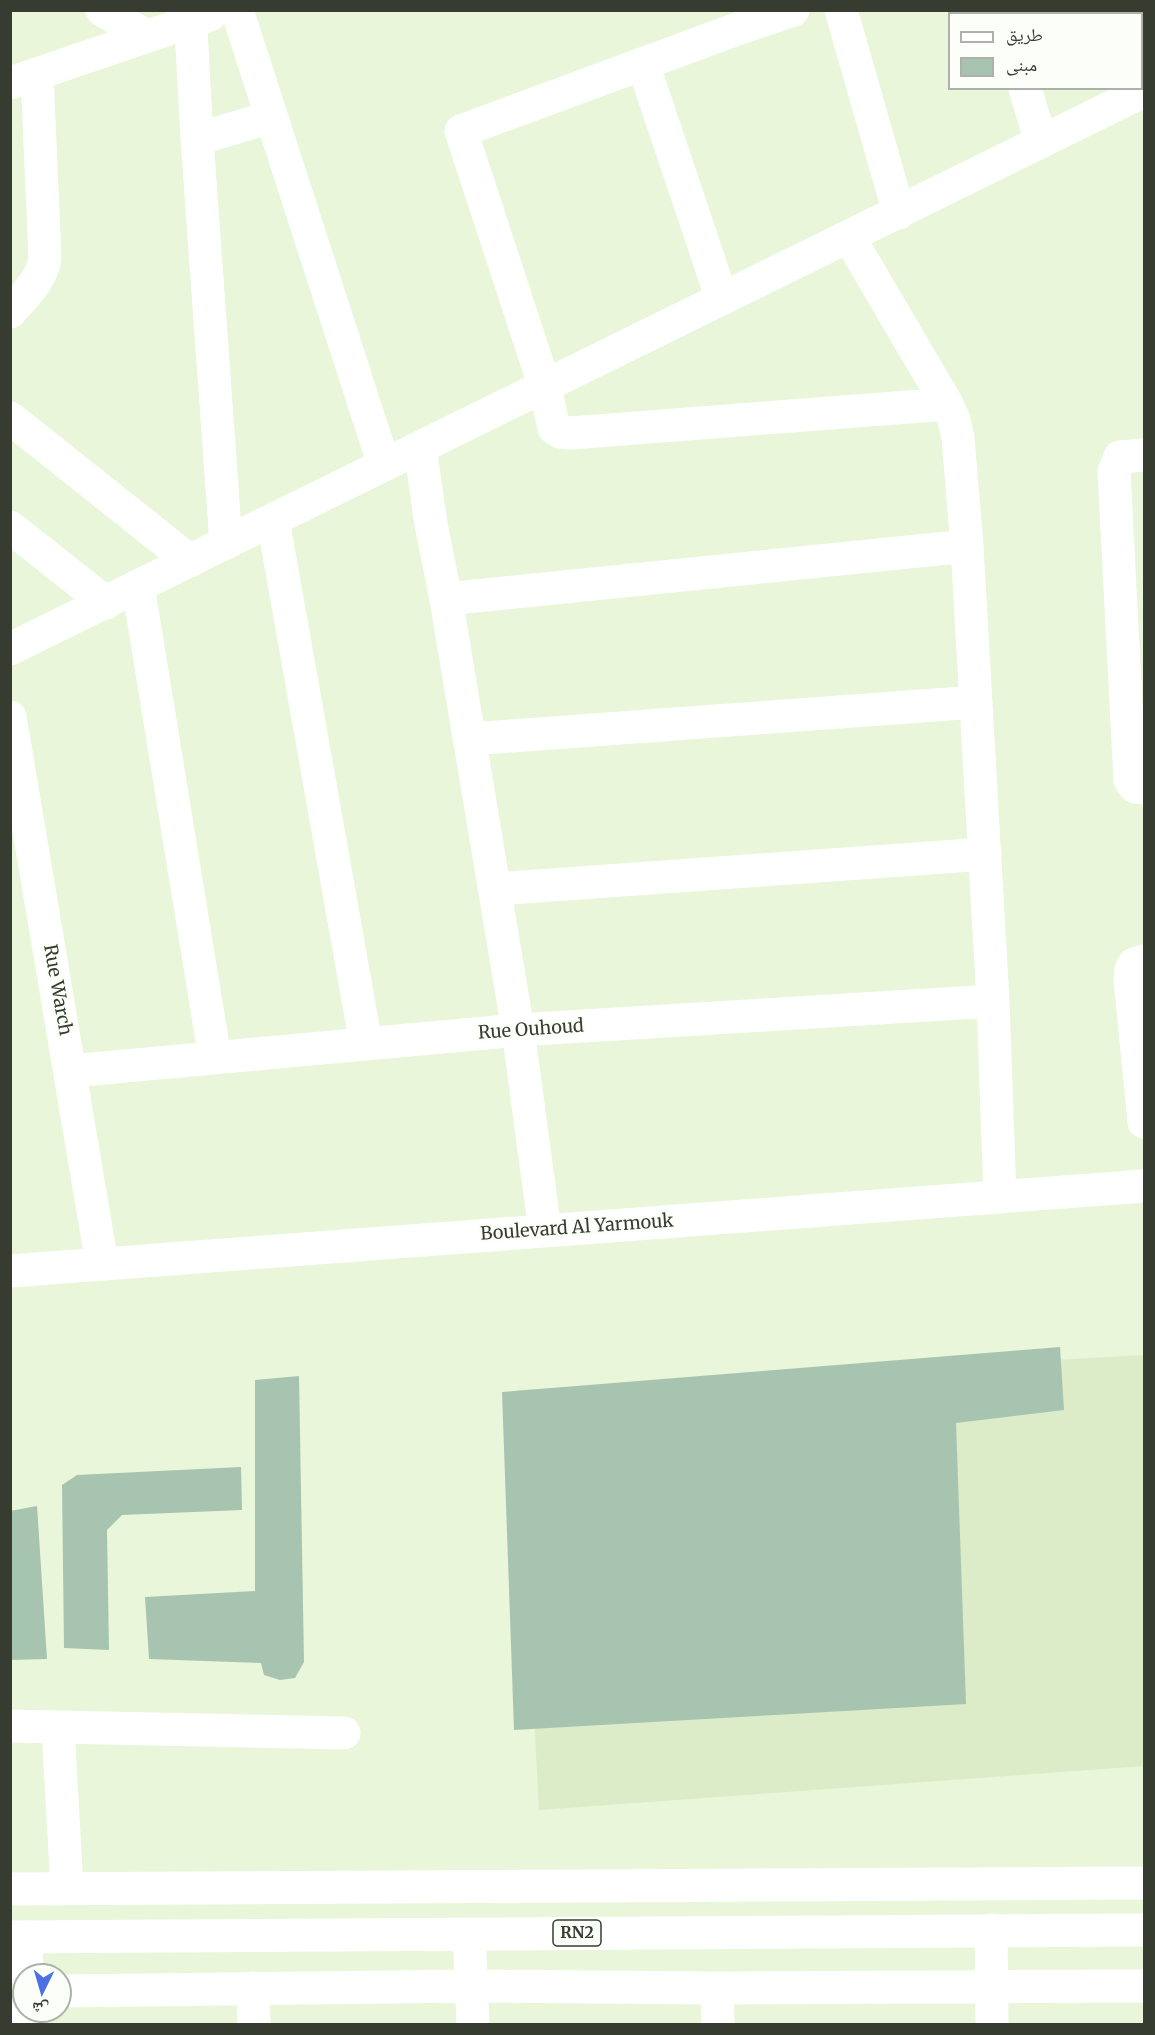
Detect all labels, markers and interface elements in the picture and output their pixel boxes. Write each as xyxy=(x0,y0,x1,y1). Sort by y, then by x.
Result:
legend xyxy=(948,12,1143,90)
text: طريق xyxy=(1006,23,1043,46)
text: مبنى xyxy=(1006,53,1037,76)
street label: Rue Warch xyxy=(38,943,76,1037)
street label: Rue Ouhoud xyxy=(477,1016,585,1044)
street label: Boulevard Al Yarmouk xyxy=(480,1210,674,1246)
road number: RN2 xyxy=(553,1920,601,1946)
north arrow xyxy=(12,1963,72,2023)
text: ش xyxy=(31,1998,50,2020)

